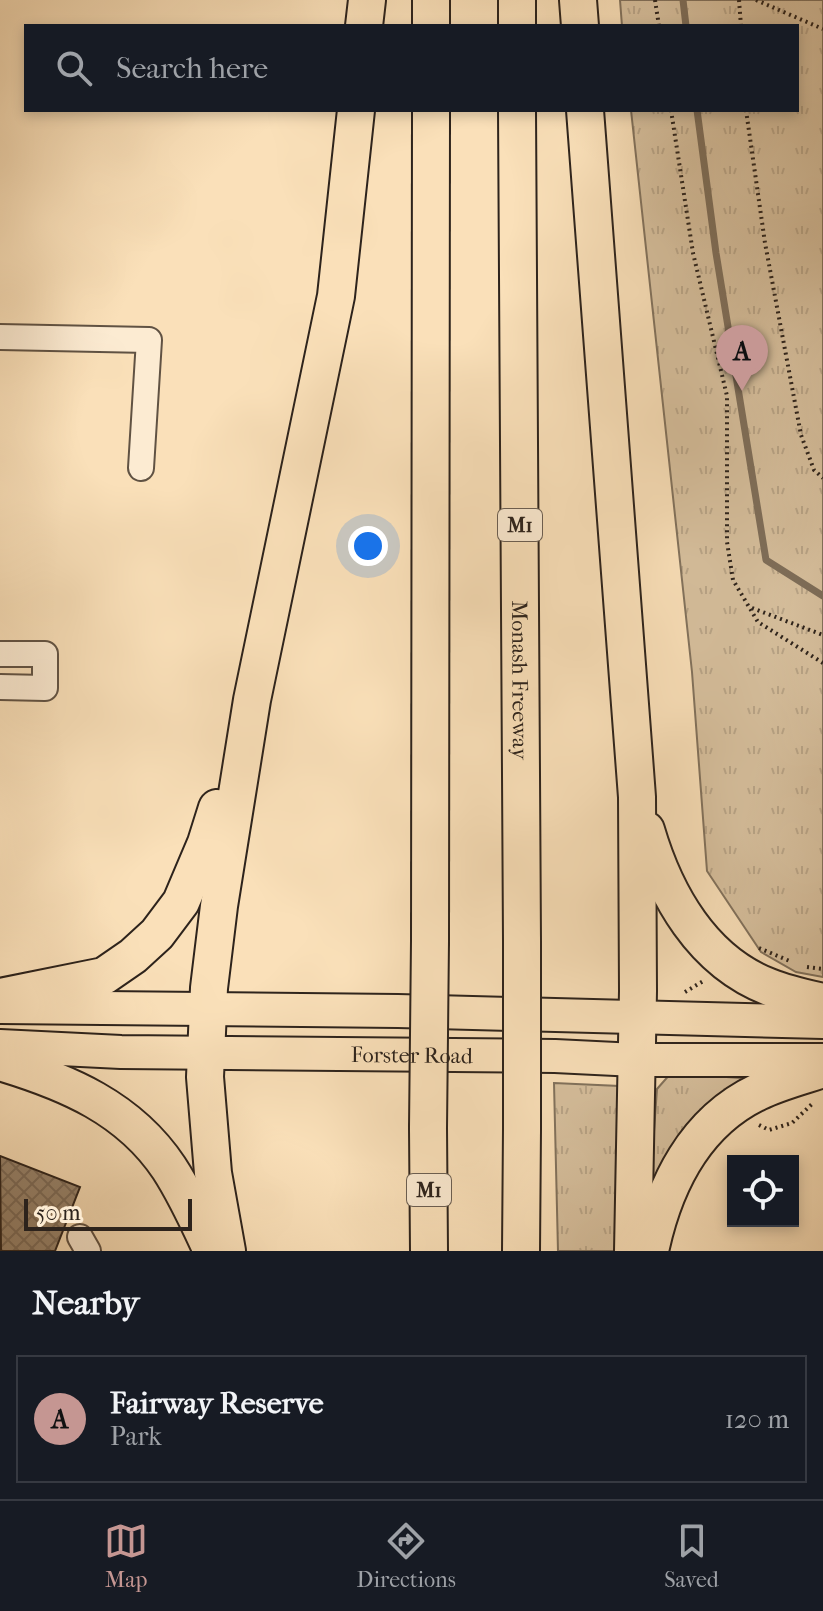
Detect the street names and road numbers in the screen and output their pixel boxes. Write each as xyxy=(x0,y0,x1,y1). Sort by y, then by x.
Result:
road number: M1 xyxy=(498,509,542,541)
street label: Monash Freeway xyxy=(506,600,533,761)
street label: Forster Road xyxy=(351,1042,474,1069)
road number: M1 xyxy=(407,1174,451,1206)

